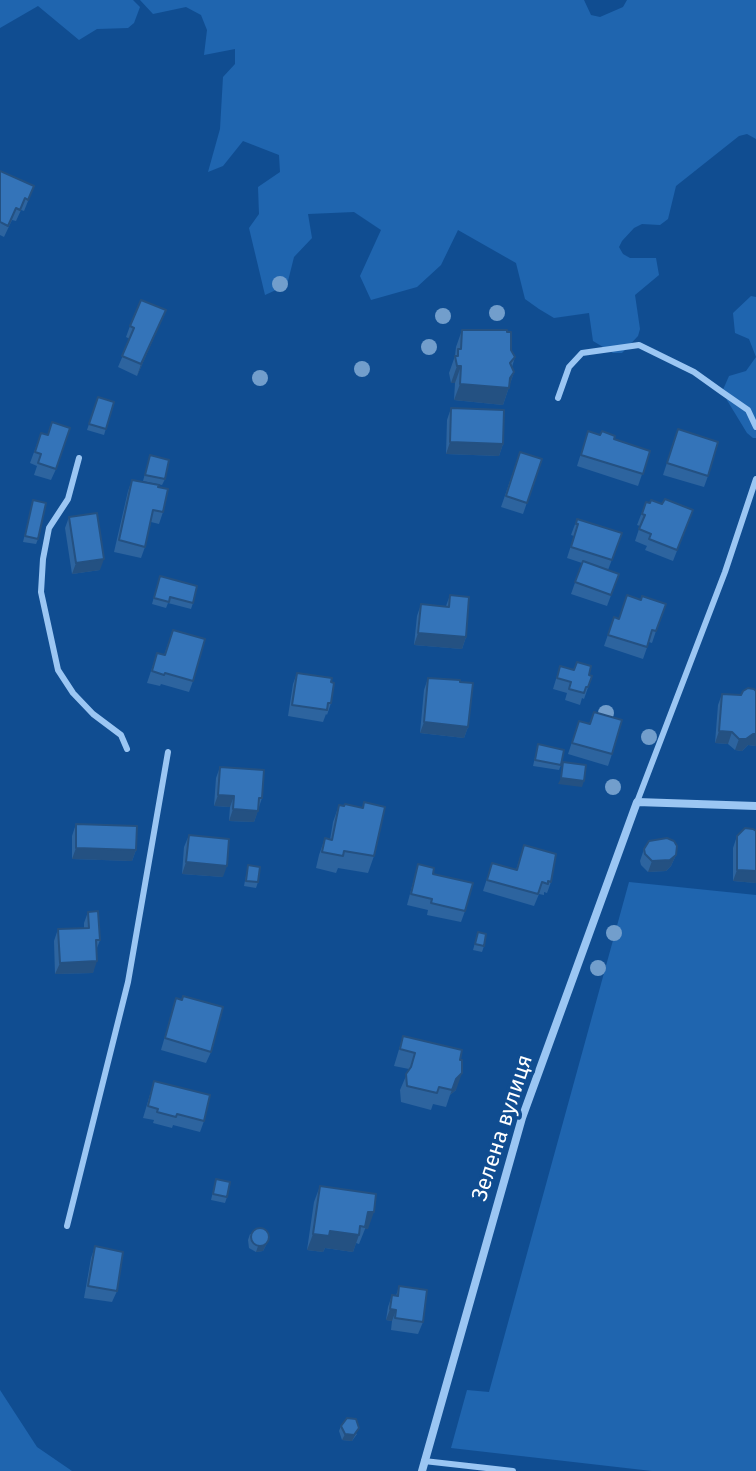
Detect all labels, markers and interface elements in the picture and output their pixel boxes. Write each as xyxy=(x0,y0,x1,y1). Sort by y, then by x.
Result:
street label: Зелена вулиця xyxy=(467,1052,539,1204)

